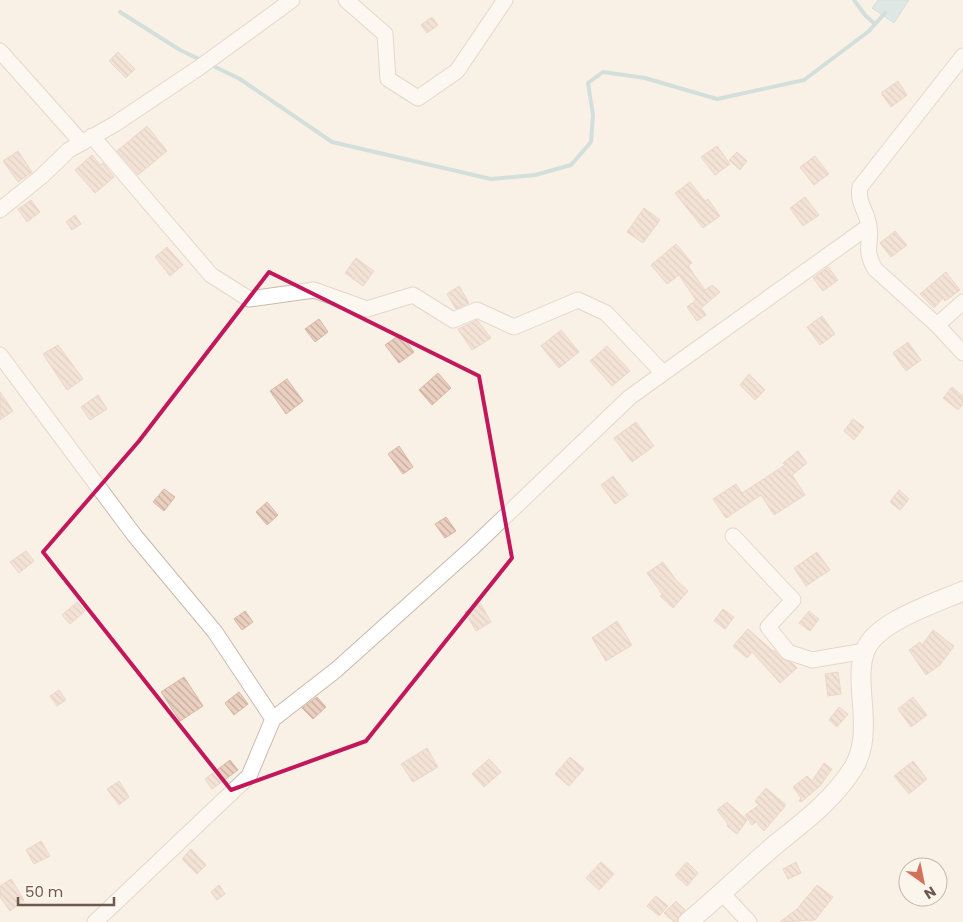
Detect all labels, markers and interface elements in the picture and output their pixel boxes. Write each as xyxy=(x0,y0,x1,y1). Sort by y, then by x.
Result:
north arrow xyxy=(898,857,948,907)
scale bar xyxy=(18,874,114,906)
text: 50 m xyxy=(25,881,63,902)
text: N xyxy=(920,882,940,904)

